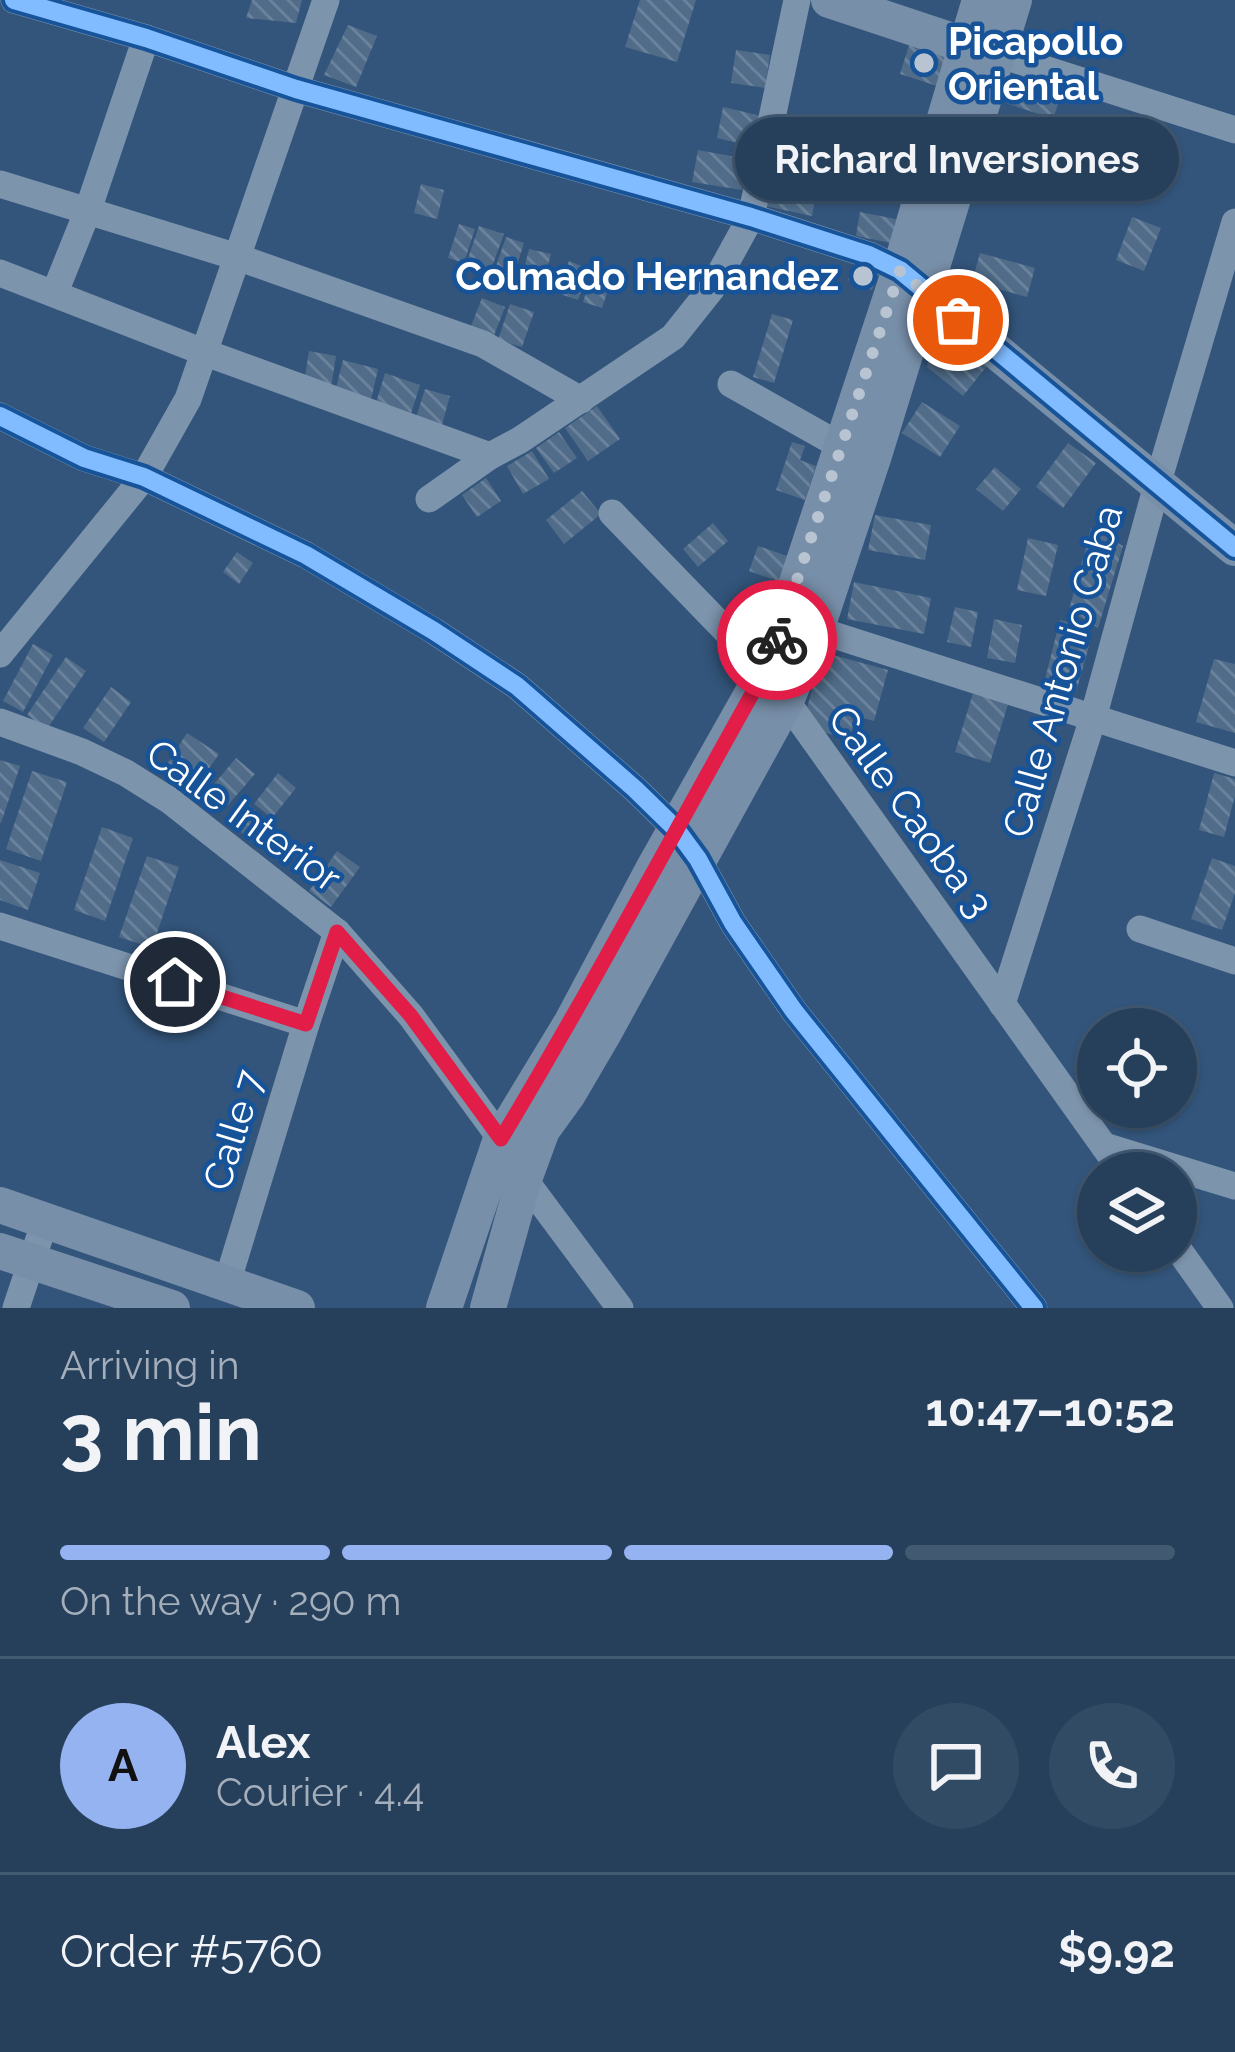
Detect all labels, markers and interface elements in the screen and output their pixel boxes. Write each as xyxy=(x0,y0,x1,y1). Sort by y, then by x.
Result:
place label: Picapollo Oriental xyxy=(948,18,1123,109)
marker: Picapollo Oriental xyxy=(911,50,937,76)
callout: Richard Inversiones xyxy=(736,116,1180,200)
text: Richard Inversiones xyxy=(774,136,1140,182)
place label: Colmado Hernandez xyxy=(455,253,839,299)
marker: Colmado Hernandez xyxy=(850,263,876,289)
pin xyxy=(907,269,1009,371)
icon: bag xyxy=(925,287,991,353)
street label: Calle Antonio Caba xyxy=(993,500,1131,842)
courier xyxy=(717,580,837,700)
icon: bike xyxy=(744,607,810,673)
street label: Calle Caoba 3 xyxy=(819,697,1003,925)
street label: Calle Interior xyxy=(138,729,350,901)
pin xyxy=(124,931,226,1033)
icon: home xyxy=(142,949,208,1015)
map controls xyxy=(1077,1008,1197,1272)
button: locate xyxy=(1077,1008,1197,1128)
street label: Calle 7 xyxy=(193,1064,273,1196)
button: layers xyxy=(1077,1152,1197,1272)
text: Arriving in xyxy=(60,1342,240,1388)
text: 10:47–10:52 xyxy=(926,1384,1175,1437)
text: 3 min xyxy=(60,1387,262,1478)
text: On the way · 290 m xyxy=(60,1578,401,1624)
button: chat xyxy=(893,1703,1019,1829)
button: phone xyxy=(1049,1703,1175,1829)
text: Alex xyxy=(216,1716,310,1769)
text: A xyxy=(108,1739,138,1792)
text: Courier · 4.4 xyxy=(216,1769,424,1815)
text: Order #5760 xyxy=(60,1925,323,1978)
text: $9.92 xyxy=(1058,1925,1175,1978)

